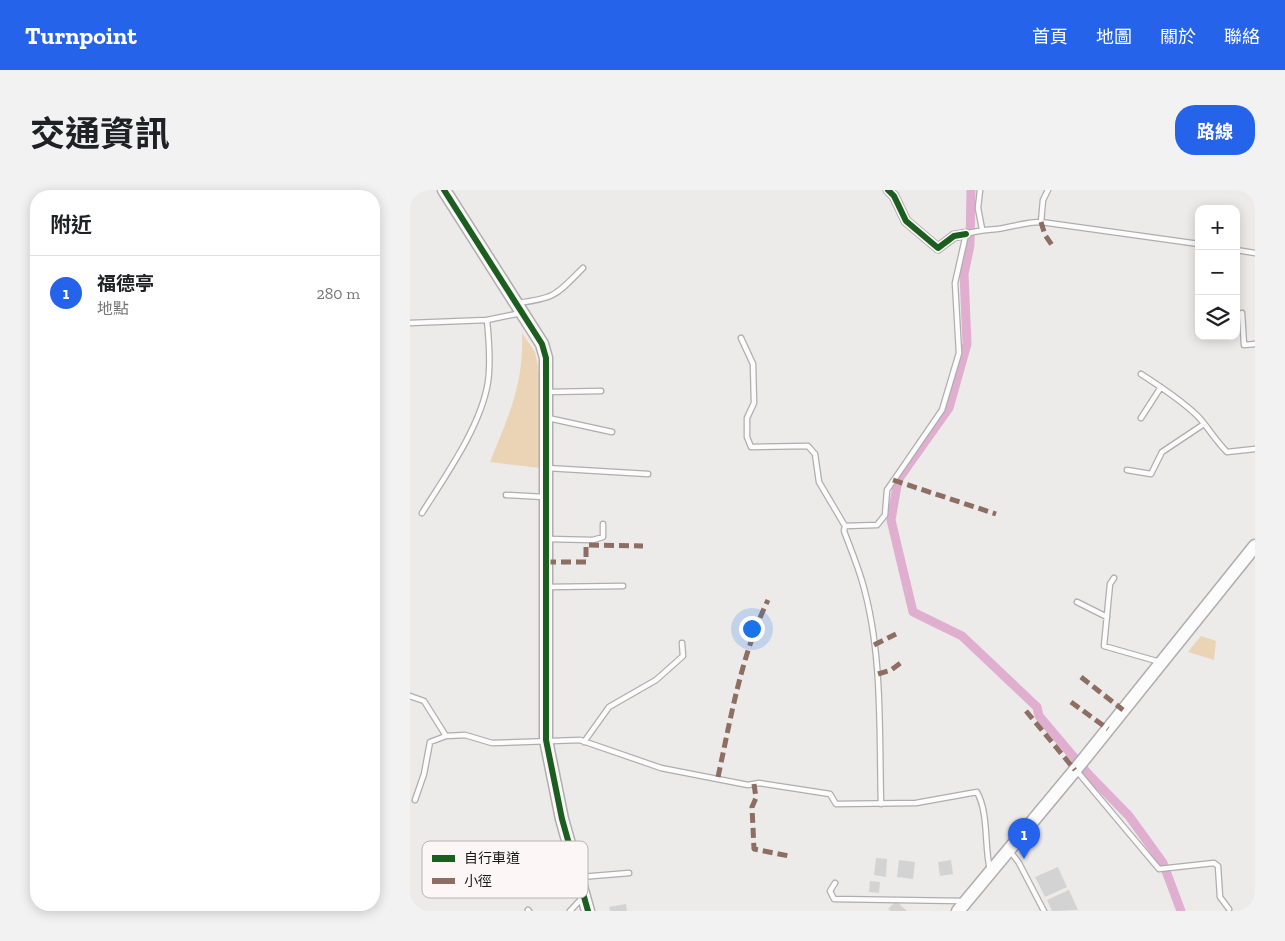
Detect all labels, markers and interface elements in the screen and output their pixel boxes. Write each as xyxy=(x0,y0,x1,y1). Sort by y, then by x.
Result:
text: Turnpoint xyxy=(25,21,137,50)
text: 首頁 xyxy=(1032,26,1068,48)
text: 地圖 xyxy=(1096,26,1132,48)
text: 關於 xyxy=(1160,26,1196,48)
text: 聯絡 xyxy=(1224,26,1260,48)
button: 路線 xyxy=(1175,105,1255,155)
text: 交通資訊 xyxy=(30,113,170,155)
map controls xyxy=(1195,205,1240,340)
button: + xyxy=(1195,205,1240,250)
text: 附近 xyxy=(50,212,92,237)
button: − xyxy=(1195,250,1240,295)
text: 福德亭 xyxy=(97,272,154,295)
text: 1 xyxy=(63,284,69,303)
text: 280 m xyxy=(316,284,360,303)
button: layers xyxy=(1195,295,1240,340)
text: 地點 xyxy=(97,299,129,318)
your location xyxy=(739,616,765,642)
pin: 1 xyxy=(1008,818,1040,859)
legend xyxy=(422,841,588,898)
text: 自行車道 xyxy=(464,850,520,867)
text: 小徑 xyxy=(464,873,492,890)

